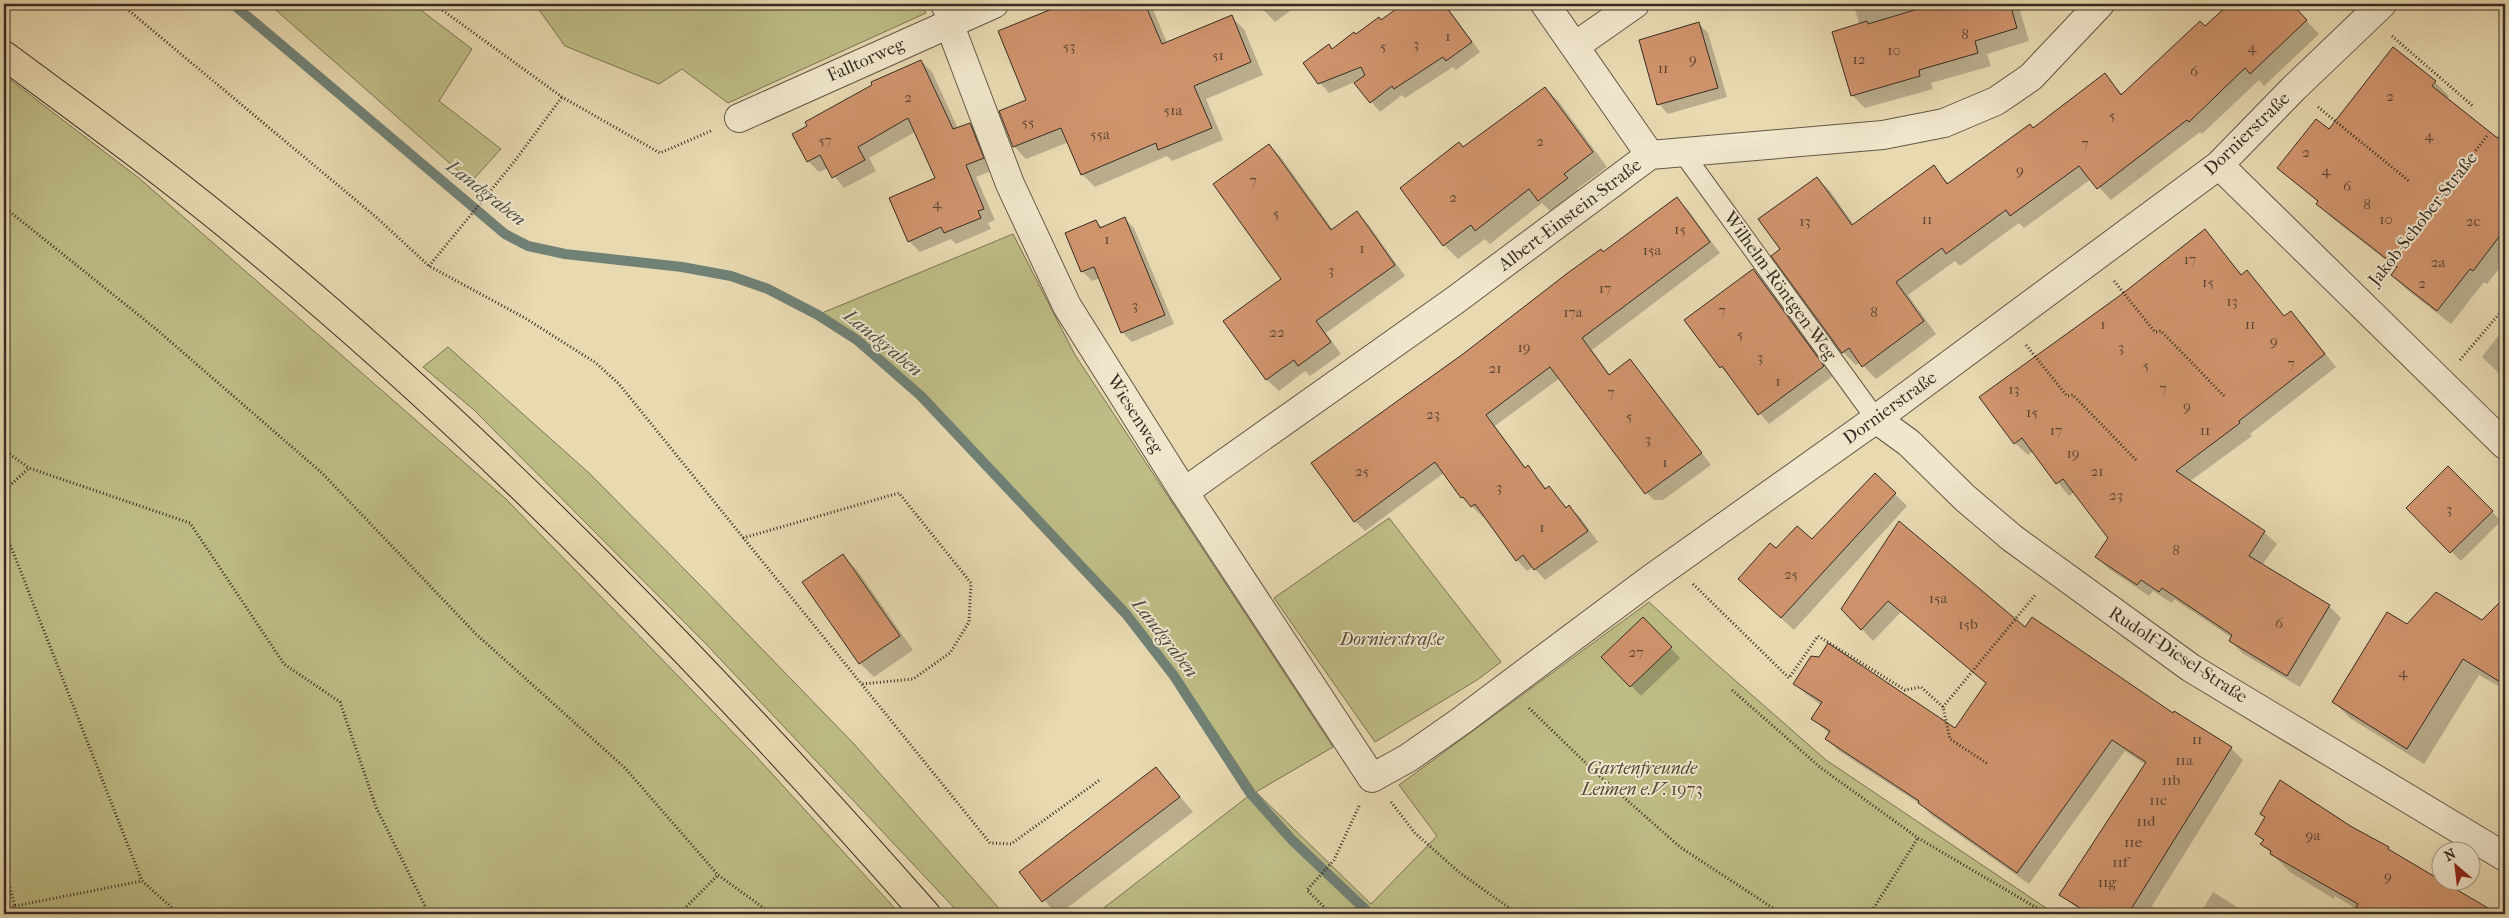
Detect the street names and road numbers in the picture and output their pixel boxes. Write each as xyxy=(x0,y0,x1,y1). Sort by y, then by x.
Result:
street label: Falltorweg xyxy=(824,33,908,86)
street label: Dornierstraße xyxy=(2200,88,2294,180)
street label: Jakob-Schober-Straße xyxy=(2363,148,2482,292)
street label: Albert-Einstein-Straße xyxy=(1494,154,1646,276)
street label: Wilhelm-Röntgen-Weg xyxy=(1718,207,1841,365)
street label: Dornierstraße xyxy=(1839,367,1941,449)
street label: Wiesenweg xyxy=(1102,370,1168,458)
street label: Rudolf-Diesel-Straße xyxy=(2105,602,2251,708)

